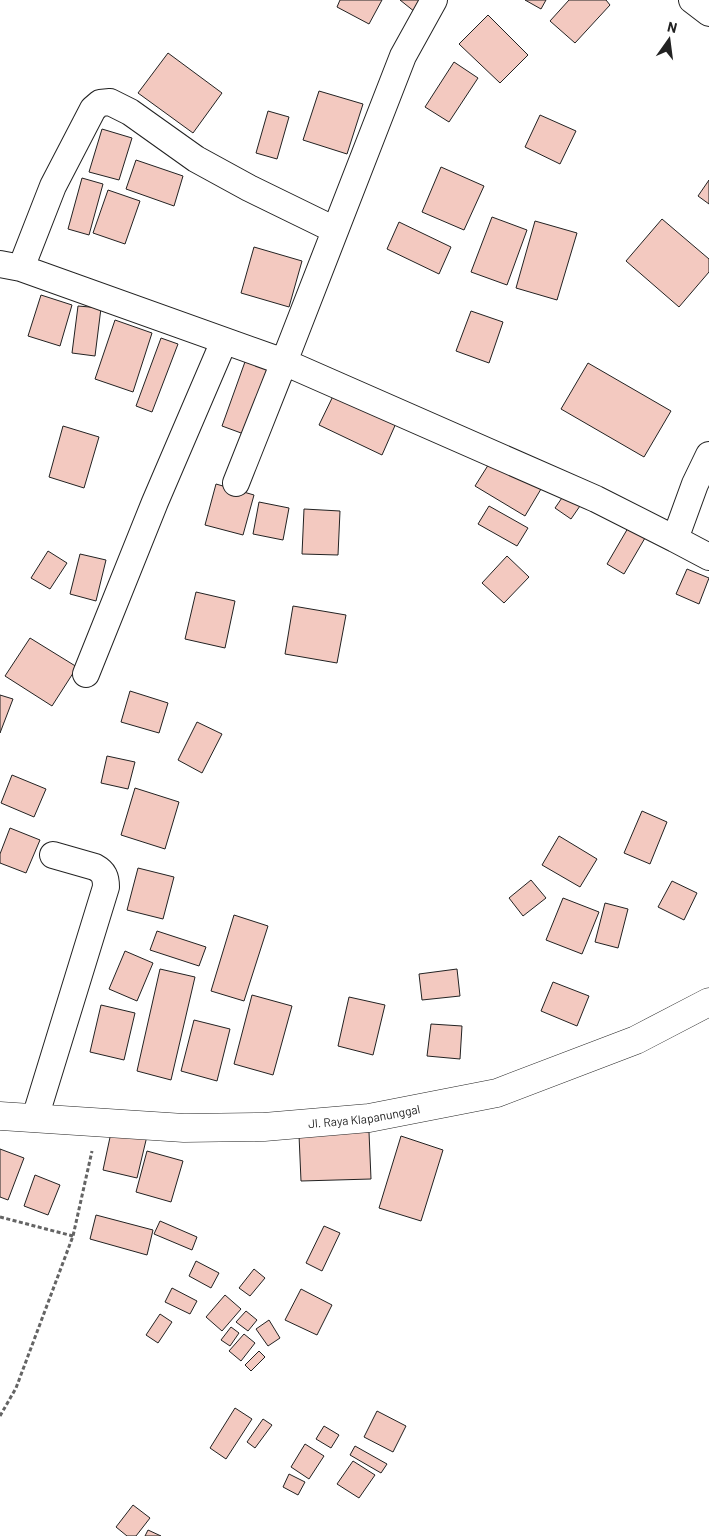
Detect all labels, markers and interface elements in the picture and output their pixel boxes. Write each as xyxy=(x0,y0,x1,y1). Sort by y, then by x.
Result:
north arrow xyxy=(644,15,694,65)
text: N xyxy=(666,18,679,36)
street label: Jl. Raya Klapanunggal xyxy=(307,1101,421,1130)

